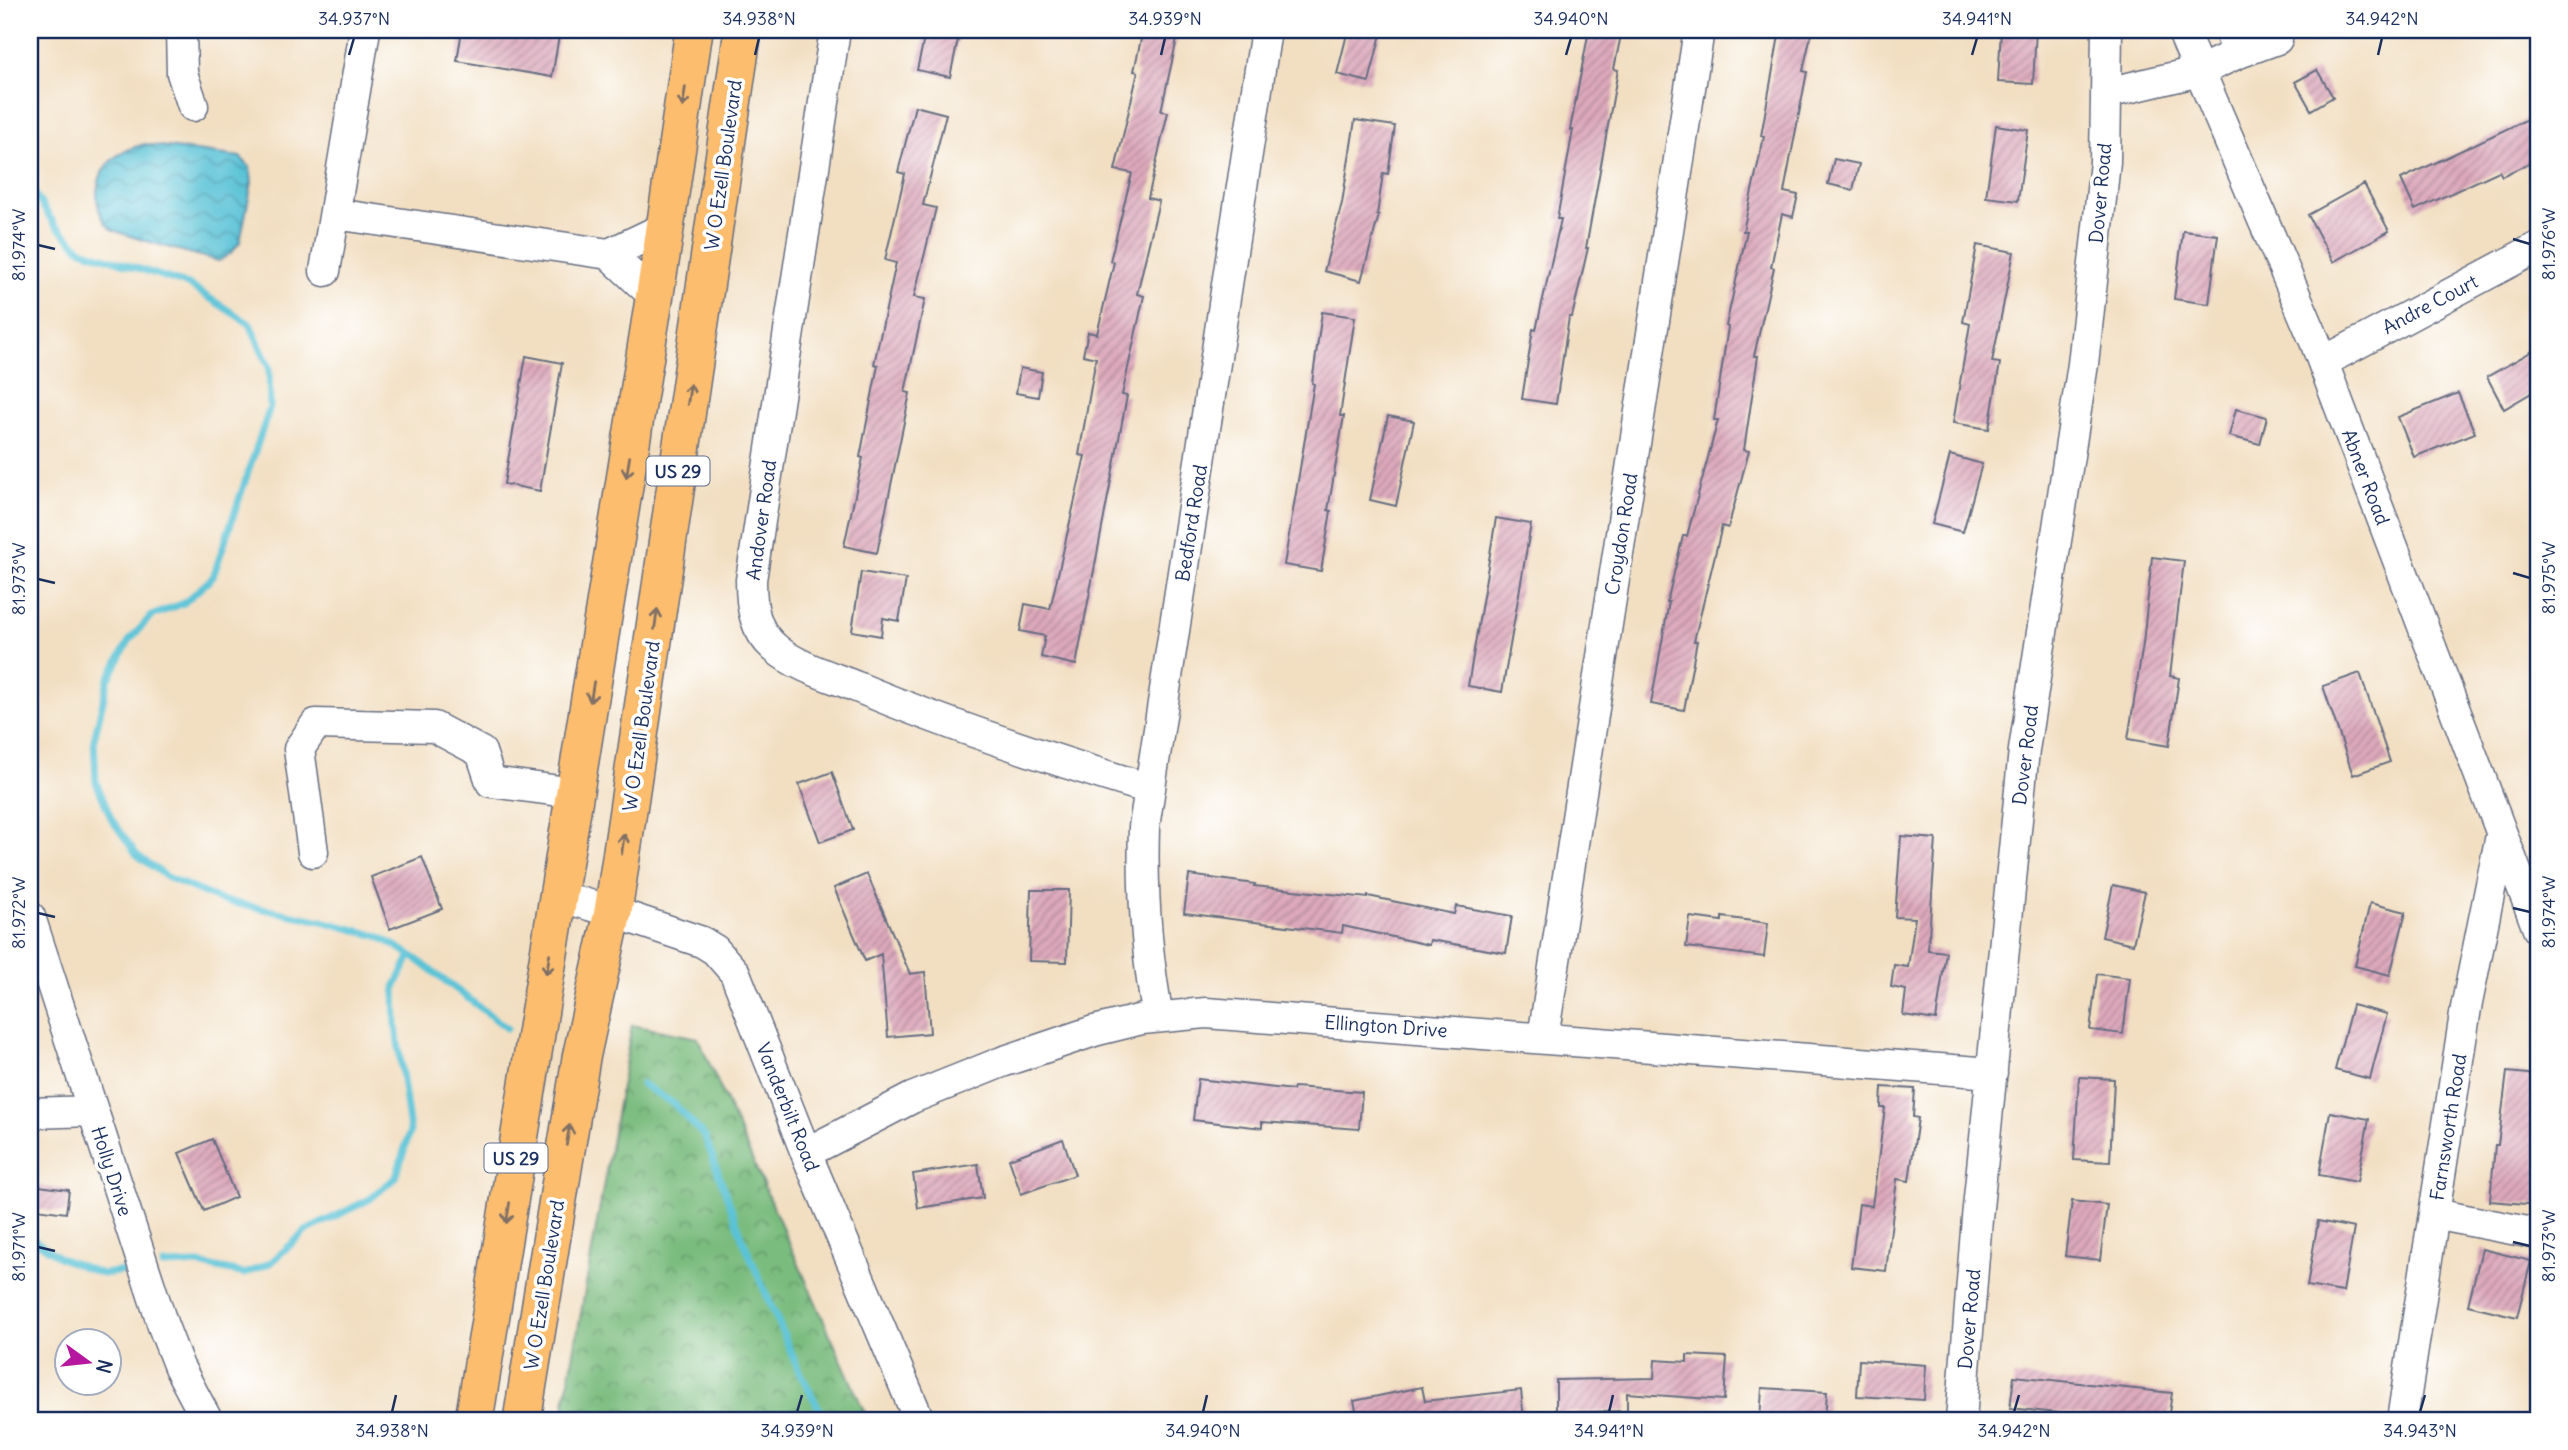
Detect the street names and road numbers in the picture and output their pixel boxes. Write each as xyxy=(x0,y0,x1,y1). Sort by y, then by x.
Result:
street label: W O Ezell Boulevard xyxy=(699,78,747,252)
street label: Dover Road xyxy=(2084,142,2116,244)
street label: Andre Court xyxy=(2378,269,2482,339)
street label: Abner Road xyxy=(2337,426,2395,528)
road number: US 29 xyxy=(646,457,710,486)
street label: Andover Road xyxy=(741,458,781,582)
street label: Bedford Road xyxy=(1170,463,1212,583)
street label: Croydon Road xyxy=(1599,471,1643,597)
street label: W O Ezell Boulevard xyxy=(617,639,665,813)
street label: Dover Road xyxy=(2007,704,2043,806)
street label: Ellington Drive xyxy=(1324,1010,1448,1042)
street label: Vanderbilt Road xyxy=(751,1039,825,1175)
street label: Farnsworth Road xyxy=(2425,1052,2471,1202)
street label: Holly Drive xyxy=(86,1123,138,1219)
road number: US 29 xyxy=(484,1143,548,1172)
street label: W O Ezell Boulevard xyxy=(519,1198,569,1372)
street label: Dover Road xyxy=(1953,1268,1985,1370)

